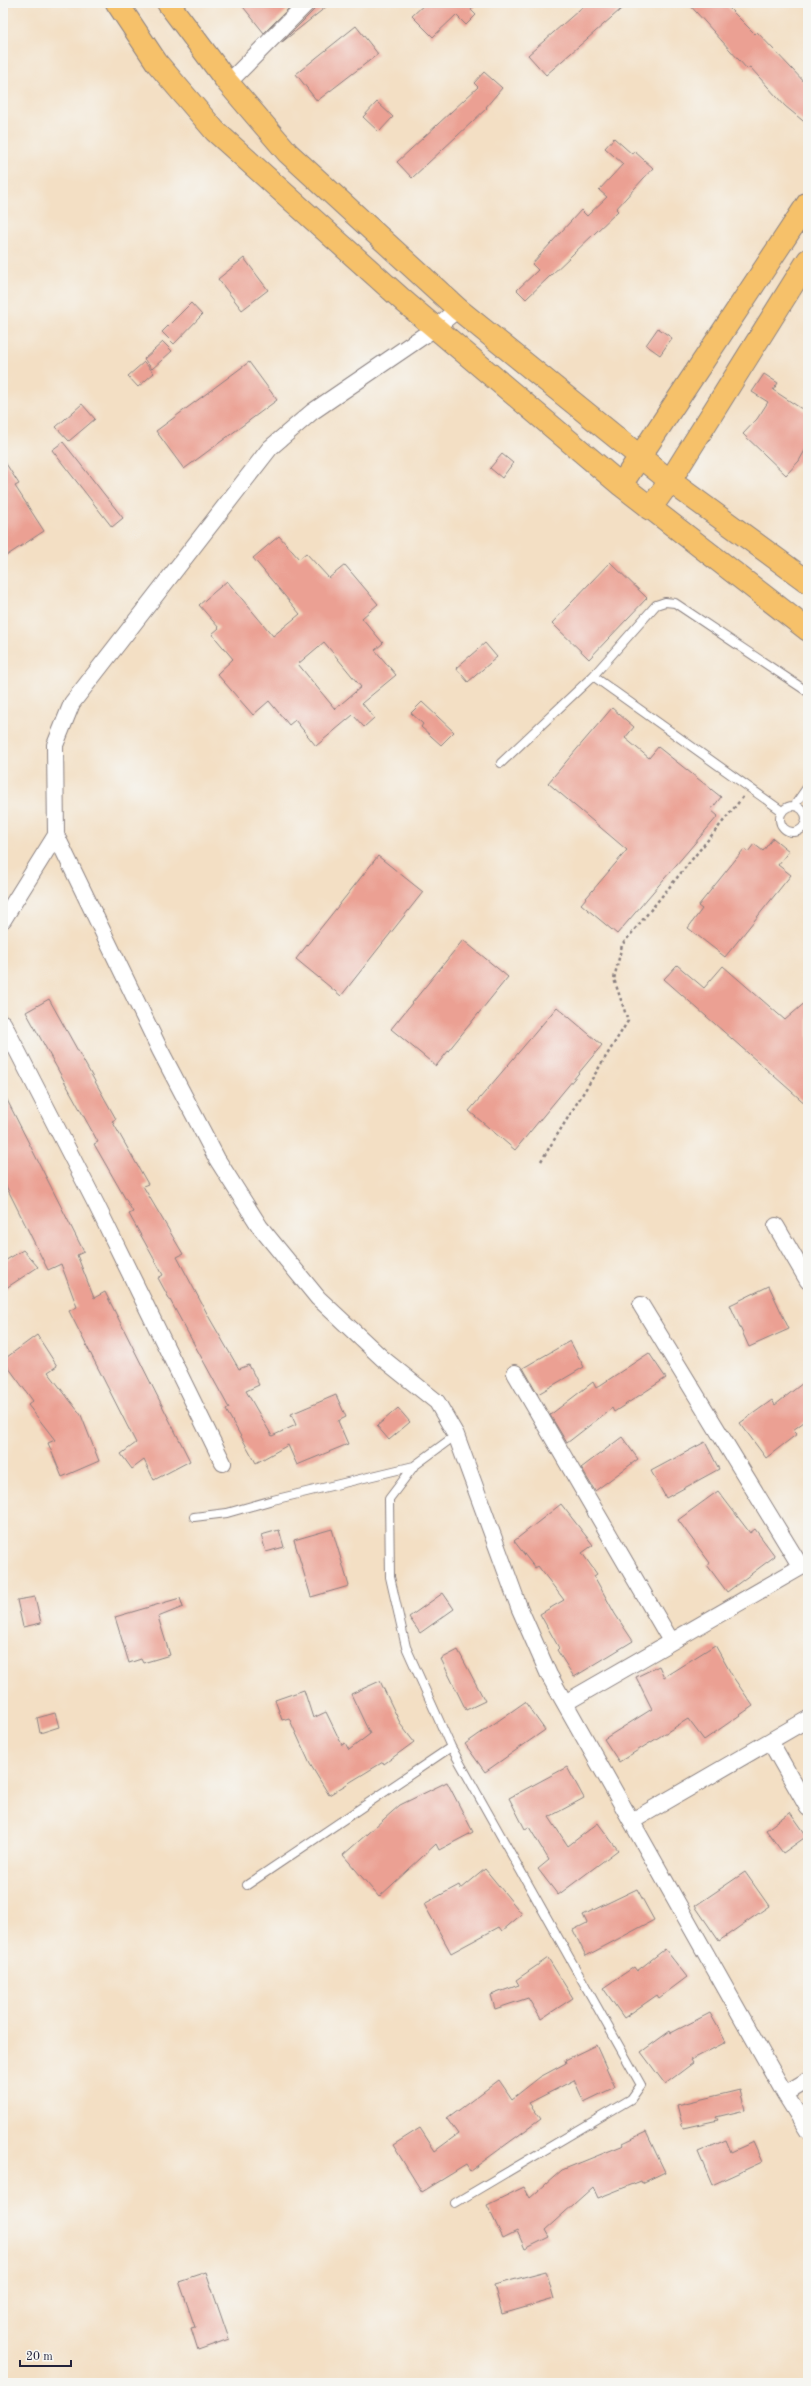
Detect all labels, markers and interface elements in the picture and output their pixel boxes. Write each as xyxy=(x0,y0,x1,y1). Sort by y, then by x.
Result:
scale bar xyxy=(20,2342,71,2368)
text: 20 m xyxy=(26,2351,53,2363)

